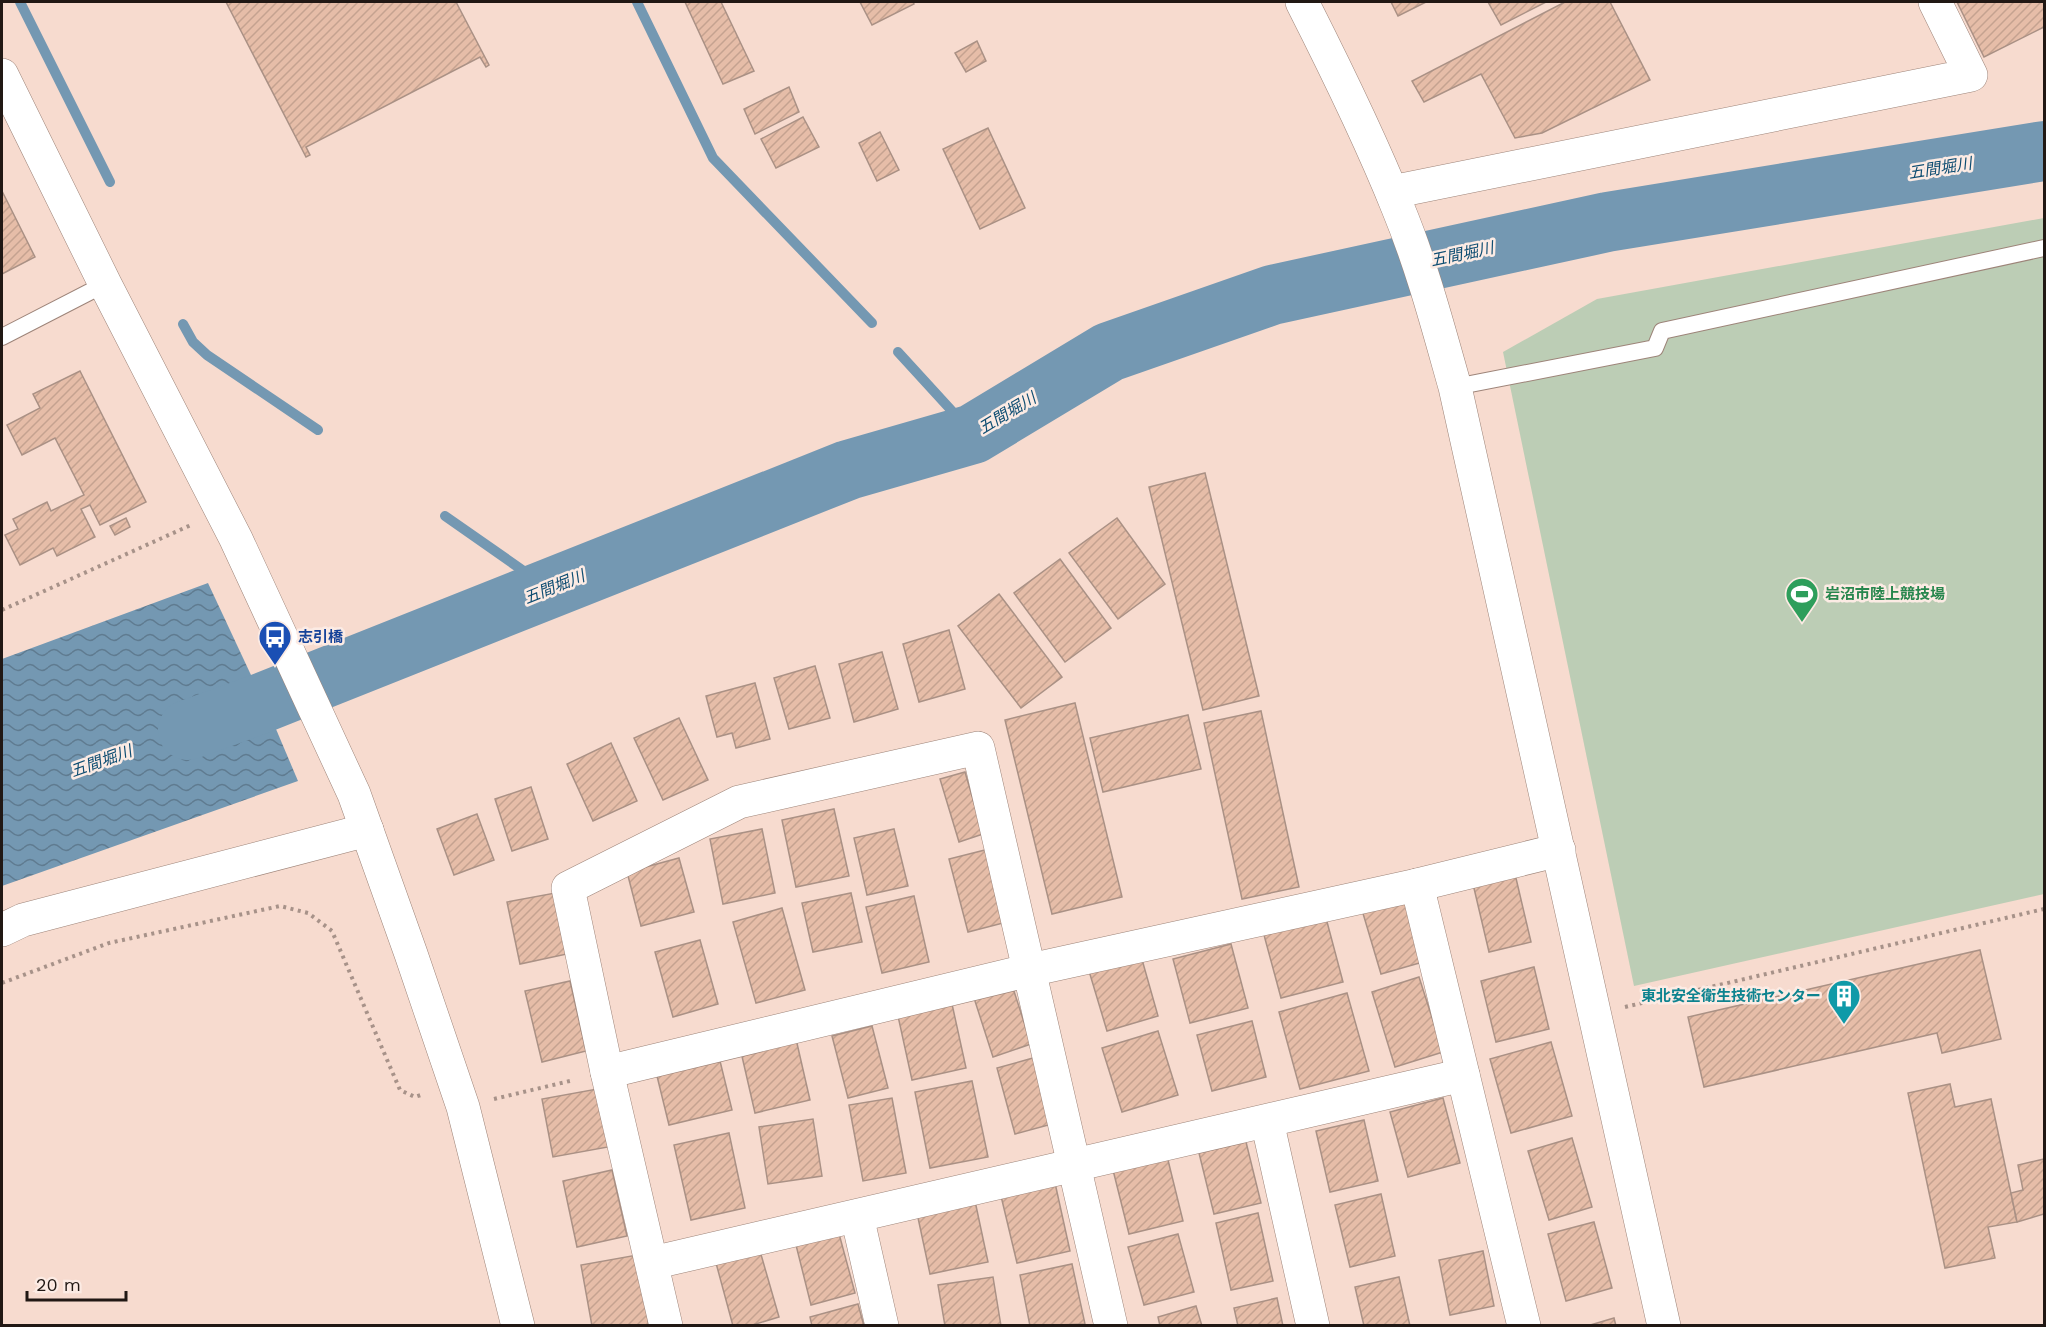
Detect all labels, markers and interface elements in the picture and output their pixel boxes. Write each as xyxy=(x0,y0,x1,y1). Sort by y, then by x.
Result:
water label: 五間堀川 xyxy=(1907,153,1975,182)
water label: 五間堀川 xyxy=(1429,238,1497,270)
water label: 五間堀川 xyxy=(975,387,1041,438)
water label: 五間堀川 xyxy=(521,565,589,608)
sports icon: 岩沼市陸上競技場 xyxy=(1784,576,1820,623)
place label: 岩沼市陸上競技場 xyxy=(1825,585,1945,603)
bus stop icon: 志引橋 xyxy=(257,619,293,666)
place label: 志引橋 xyxy=(298,628,344,646)
water label: 五間堀川 xyxy=(68,740,136,781)
building icon: 東北安全衛生技術センター xyxy=(1826,978,1862,1025)
place label: 東北安全衛生技術センター xyxy=(1641,987,1821,1005)
scale bar xyxy=(27,1264,126,1302)
text: 20 m xyxy=(36,1274,81,1295)

